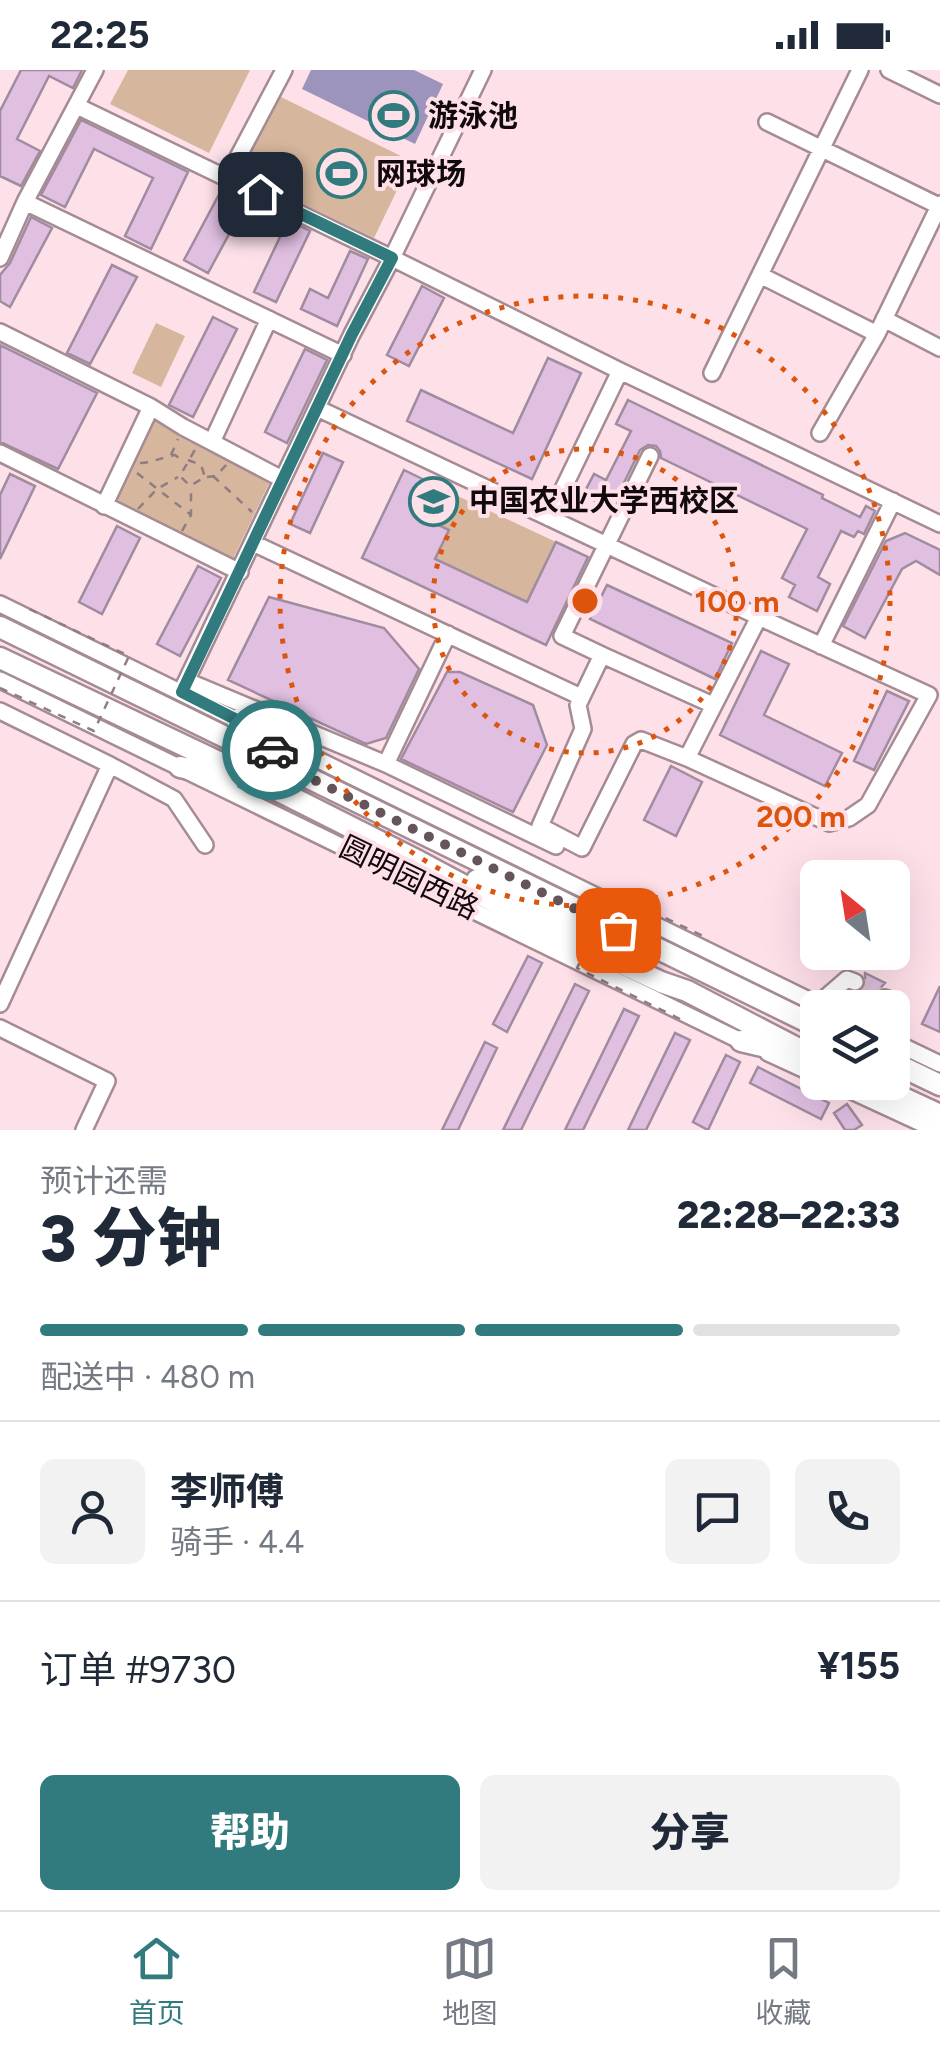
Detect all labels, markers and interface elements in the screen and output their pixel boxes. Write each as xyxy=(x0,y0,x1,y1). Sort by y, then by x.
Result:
text: 22:25 xyxy=(50,12,150,58)
sports icon: 游泳池 xyxy=(367,90,419,142)
place label: 游泳池 xyxy=(428,97,518,134)
sports icon: 网球场 xyxy=(315,148,367,200)
pin xyxy=(218,152,303,237)
place label: 网球场 xyxy=(376,155,466,192)
icon: home xyxy=(233,167,288,222)
school or university icon: 中国农业大学西校区 xyxy=(408,475,460,527)
place label: 中国农业大学西校区 xyxy=(469,482,739,519)
centre of rings xyxy=(567,583,603,619)
text: 100 m xyxy=(695,583,779,620)
courier xyxy=(222,700,322,800)
icon: car xyxy=(245,723,300,778)
text: 200 m xyxy=(756,798,846,835)
street label: 圆明园西路 xyxy=(334,828,485,927)
north arrow xyxy=(800,860,910,970)
map controls xyxy=(800,860,910,1100)
pin xyxy=(576,888,661,973)
icon: bag xyxy=(591,903,646,958)
button: layers xyxy=(800,990,910,1100)
text: 预计还需 xyxy=(40,1162,168,1200)
text: 22:28–22:33 xyxy=(677,1192,900,1238)
text: 3 分钟 xyxy=(40,1199,222,1277)
text: 配送中 · 480 m xyxy=(40,1358,255,1396)
button: person xyxy=(40,1459,145,1564)
button: chat xyxy=(665,1459,770,1564)
button: phone xyxy=(795,1459,900,1564)
text: 李师傅 xyxy=(170,1469,284,1515)
text: 骑手 · 4.4 xyxy=(170,1523,304,1561)
text: ¥155 xyxy=(817,1643,900,1689)
text: 订单 #9730 xyxy=(40,1647,236,1693)
button: 帮助 xyxy=(40,1775,460,1890)
button: 分享 xyxy=(480,1775,900,1890)
tab: 首页 xyxy=(129,1931,185,2031)
tab: 地图 xyxy=(442,1931,498,2031)
tab: 收藏 xyxy=(755,1931,811,2031)

